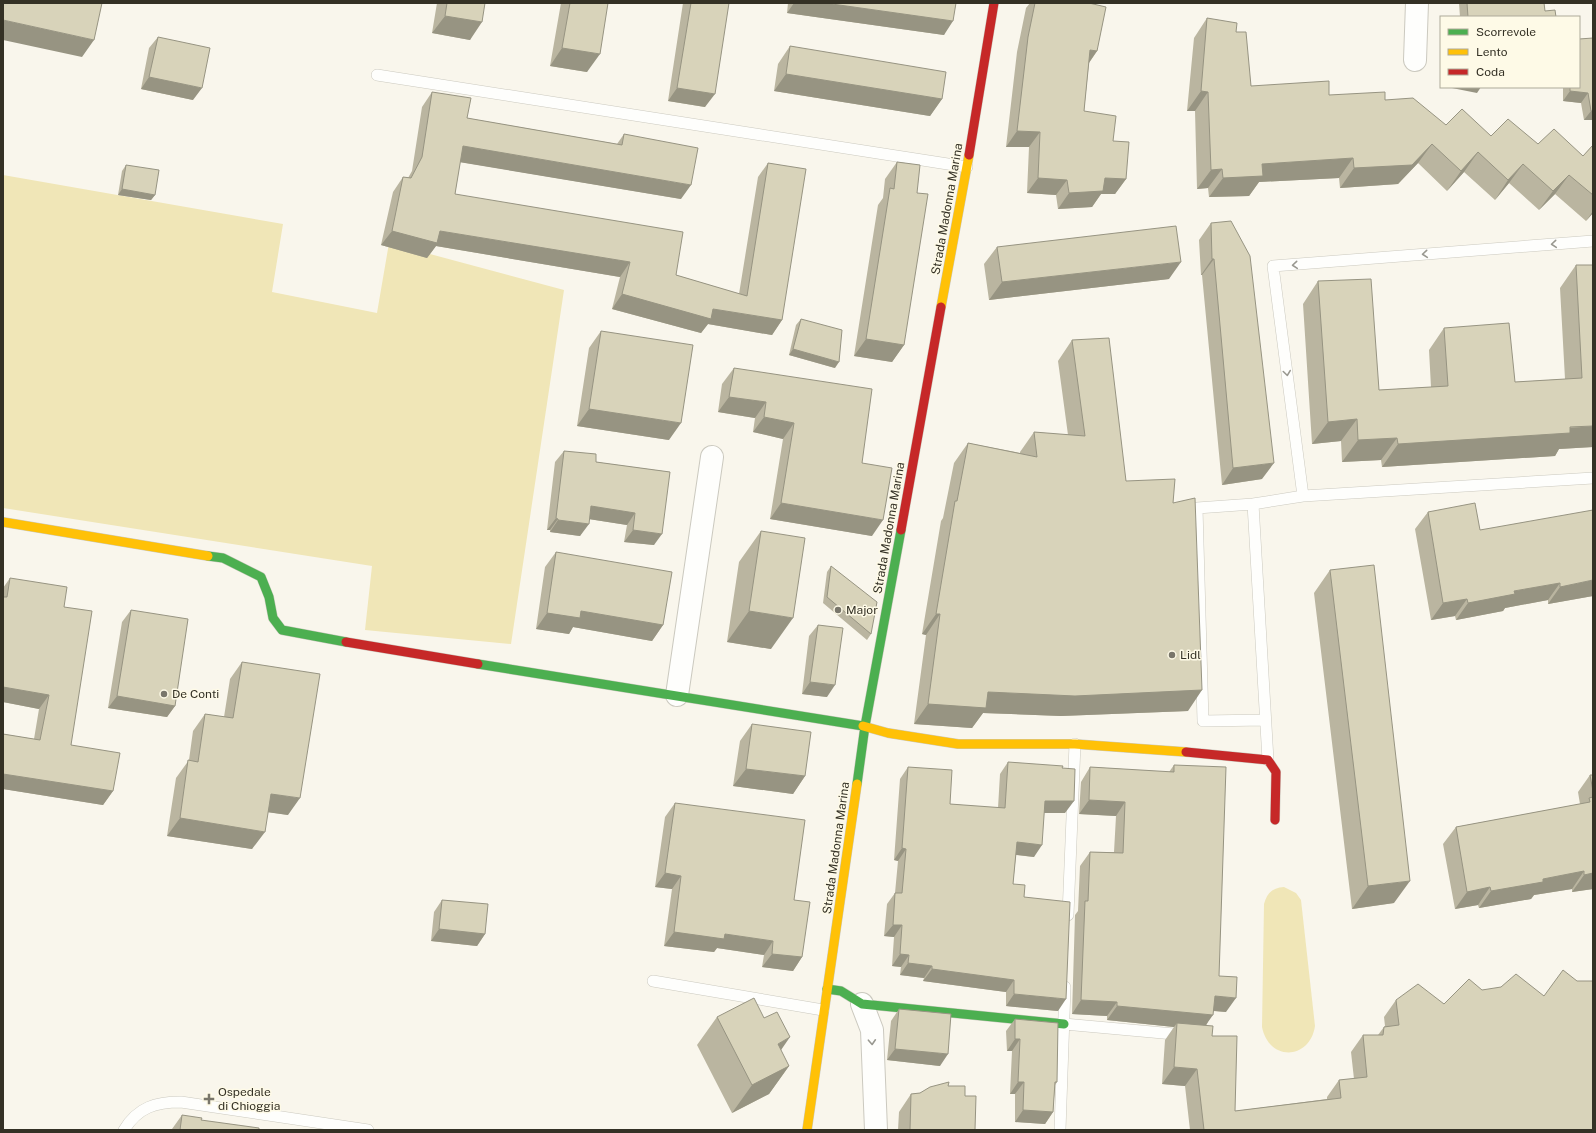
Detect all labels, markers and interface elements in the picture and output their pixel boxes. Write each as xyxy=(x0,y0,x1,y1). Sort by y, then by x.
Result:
legend xyxy=(1440,16,1580,88)
text: Scorrevole xyxy=(1476,25,1536,39)
text: Lento xyxy=(1476,45,1508,59)
text: Coda xyxy=(1476,65,1505,79)
street label: Strada Madonna Marina xyxy=(929,142,965,276)
one-way arrow xyxy=(1551,239,1557,248)
one-way arrow xyxy=(1422,250,1428,259)
one-way arrow xyxy=(1292,260,1298,269)
one-way arrow xyxy=(1282,370,1291,376)
street label: Strada Madonna Marina xyxy=(871,461,907,595)
place label: Major xyxy=(846,603,878,617)
marker: Major xyxy=(833,605,843,615)
place label: Lidl xyxy=(1180,648,1201,662)
marker: Lidl xyxy=(1167,650,1177,660)
place label: De Conti xyxy=(172,687,219,701)
marker: De Conti xyxy=(159,689,169,699)
street label: Strada Madonna Marina xyxy=(820,781,852,915)
one-way arrow xyxy=(868,1039,876,1045)
place label: Ospedale di Chioggia xyxy=(218,1085,280,1113)
marker: Ospedale di Chioggia xyxy=(203,1093,215,1105)

